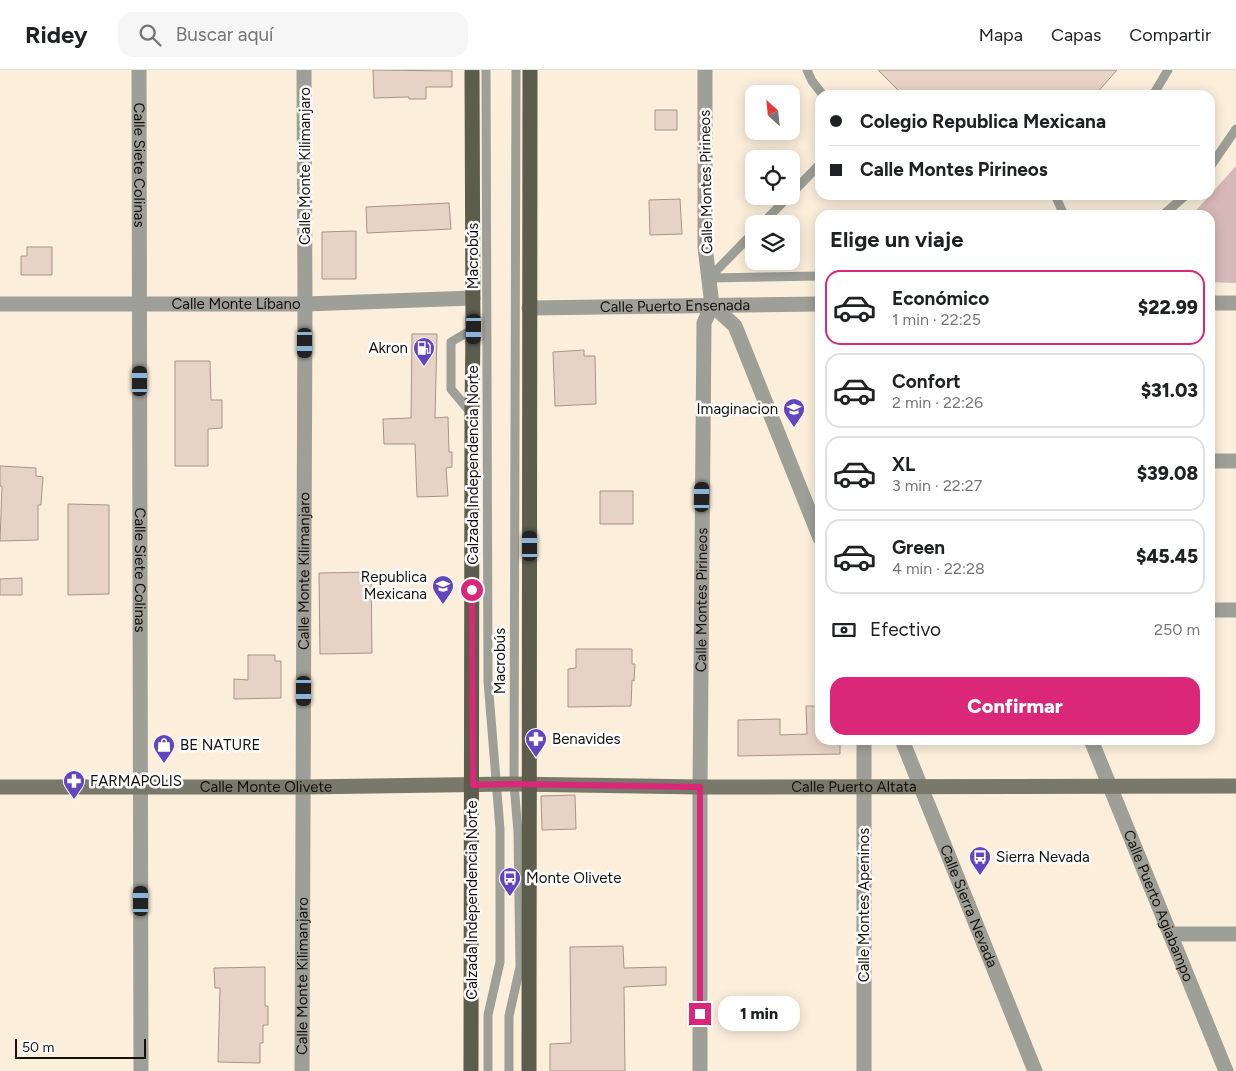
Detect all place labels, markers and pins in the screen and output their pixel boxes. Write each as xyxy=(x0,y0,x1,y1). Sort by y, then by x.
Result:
fuel station icon: Akron xyxy=(412,336,436,367)
place label: Akron xyxy=(368,339,408,357)
school or university icon: Imaginacion xyxy=(782,397,806,428)
place label: Imaginacion xyxy=(697,400,778,418)
place label: Republica Mexicana xyxy=(361,568,427,603)
school or university icon: Republica Mexicana xyxy=(431,574,455,605)
pharmacy icon: Benavides xyxy=(524,727,548,758)
place label: Benavides xyxy=(552,730,621,748)
shop icon: BE NATURE xyxy=(152,733,176,764)
place label: BE NATURE xyxy=(180,736,260,754)
pharmacy icon: FARMAPOLIS xyxy=(62,769,86,800)
place label: FARMAPOLIS xyxy=(90,772,182,790)
bus stop icon: Sierra Nevada xyxy=(968,845,992,876)
place label: Sierra Nevada xyxy=(996,848,1090,866)
bus stop icon: Monte Olivete xyxy=(498,866,522,897)
place label: Monte Olivete xyxy=(526,869,621,887)

